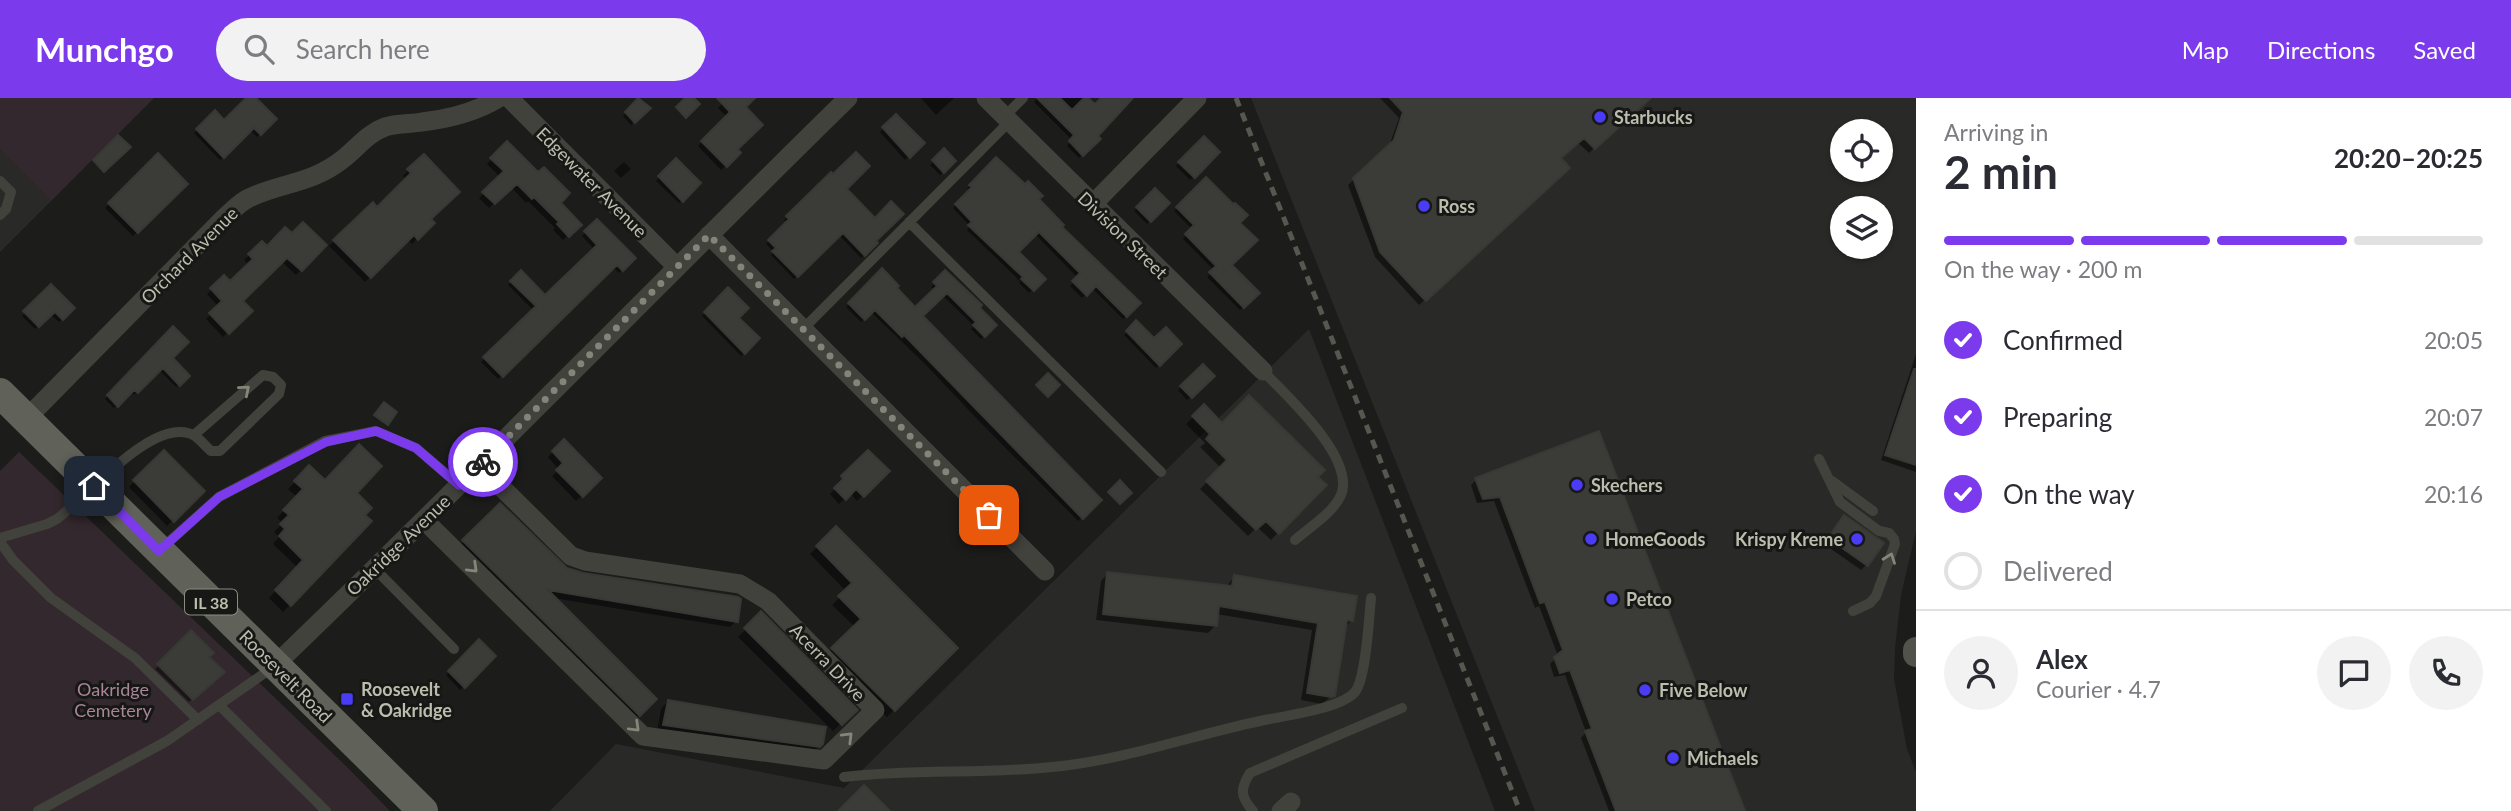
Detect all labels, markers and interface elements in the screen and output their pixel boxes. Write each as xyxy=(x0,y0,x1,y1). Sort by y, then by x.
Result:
search box xyxy=(216,18,706,81)
text: Munchgo xyxy=(35,29,174,69)
icon: search xyxy=(240,30,278,68)
text: Search here xyxy=(296,33,430,65)
text: Map xyxy=(2182,35,2229,64)
text: Directions xyxy=(2267,35,2375,64)
text: Saved xyxy=(2413,35,2476,64)
place label: Starbucks xyxy=(1614,106,1693,128)
marker: Starbucks xyxy=(1592,109,1608,125)
text: Arriving in xyxy=(1944,118,2048,146)
map controls xyxy=(1830,119,1893,259)
button: locate xyxy=(1830,119,1893,182)
street label: Edgewater Avenue xyxy=(532,122,652,242)
text: 20:20–20:25 xyxy=(2334,142,2483,174)
text: 2 min xyxy=(1944,144,2058,199)
street label: Division Street xyxy=(1074,187,1173,284)
place label: Ross xyxy=(1438,195,1475,217)
button: layers xyxy=(1830,196,1893,259)
marker: Ross xyxy=(1416,198,1432,214)
street label: Orchard Avenue xyxy=(136,202,242,308)
text: On the way · 200 m xyxy=(1944,255,2143,283)
icon: check xyxy=(1944,321,1982,359)
text: Confirmed xyxy=(2003,324,2123,356)
text: 20:05 xyxy=(2424,326,2483,354)
one-way arrow xyxy=(237,386,250,398)
icon: check xyxy=(1944,398,1982,436)
text: Preparing xyxy=(2003,401,2112,433)
text: 20:07 xyxy=(2424,403,2483,431)
courier xyxy=(448,427,518,497)
icon: bike xyxy=(464,443,502,481)
pin xyxy=(64,456,124,516)
icon: home xyxy=(75,467,113,505)
place label: Skechers xyxy=(1591,474,1663,496)
icon: check xyxy=(1944,475,1982,513)
marker: Skechers xyxy=(1569,477,1585,493)
text: On the way xyxy=(2003,478,2135,510)
text: 20:16 xyxy=(2424,480,2483,508)
pin xyxy=(959,485,1019,545)
street label: Oakridge Avenue xyxy=(342,490,454,600)
icon: bag xyxy=(970,496,1008,534)
place label: HomeGoods xyxy=(1605,528,1705,550)
place label: Krispy Kreme xyxy=(1735,528,1843,550)
marker: HomeGoods xyxy=(1583,531,1599,547)
marker: Krispy Kreme xyxy=(1849,531,1865,547)
one-way arrow xyxy=(1882,553,1896,565)
text: Delivered xyxy=(2003,555,2113,587)
one-way arrow xyxy=(464,560,477,573)
place label: Petco xyxy=(1626,588,1672,610)
road number: IL 38 xyxy=(185,589,237,614)
marker: Petco xyxy=(1604,591,1620,607)
street label: Acerra Drive xyxy=(786,619,870,705)
street label: Roosevelt Road xyxy=(235,625,337,727)
button: person xyxy=(1944,636,2018,710)
button: chat xyxy=(2317,636,2391,710)
button: phone xyxy=(2409,636,2483,710)
text: Alex xyxy=(2036,643,2088,675)
text: Courier · 4.7 xyxy=(2036,675,2161,703)
park label: Oakridge Cemetery xyxy=(74,678,152,721)
place label: Roosevelt & Oakridge xyxy=(361,678,452,721)
place label: Five Below xyxy=(1659,679,1748,701)
marker: Five Below xyxy=(1637,682,1653,698)
marker: Roosevelt & Oakridge xyxy=(339,691,355,707)
one-way arrow xyxy=(627,719,640,732)
one-way arrow xyxy=(839,732,852,745)
place label: Michaels xyxy=(1687,747,1759,769)
marker: Michaels xyxy=(1665,750,1681,766)

